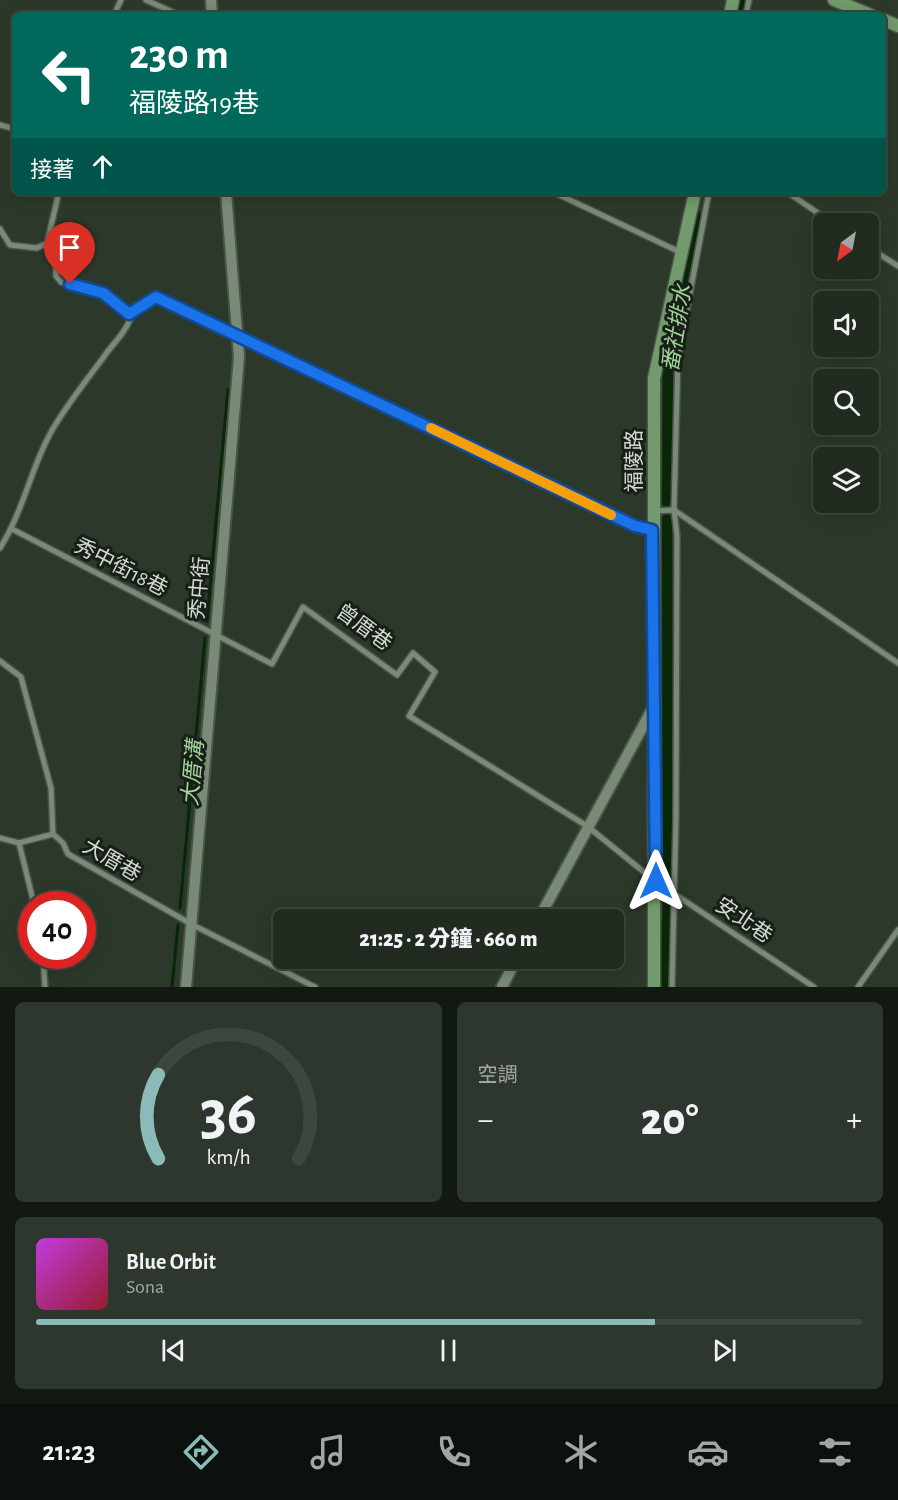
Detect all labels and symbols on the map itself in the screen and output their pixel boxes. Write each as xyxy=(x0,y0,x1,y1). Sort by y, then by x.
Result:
north arrow xyxy=(813,213,879,279)
pin xyxy=(44,222,95,284)
water label: 番社排水 xyxy=(658,282,695,373)
street label: 福陵路 xyxy=(623,430,645,493)
street label: 秀中街18巷 xyxy=(71,534,171,600)
street label: 秀中街 xyxy=(185,556,213,620)
street label: 曾厝巷 xyxy=(332,600,396,654)
water label: 大厝溝 xyxy=(178,736,207,807)
street label: 大厝巷 xyxy=(79,835,145,885)
position arrow xyxy=(624,849,688,913)
speed limit sign: 40 xyxy=(18,891,96,969)
street label: 安北巷 xyxy=(712,893,776,947)

